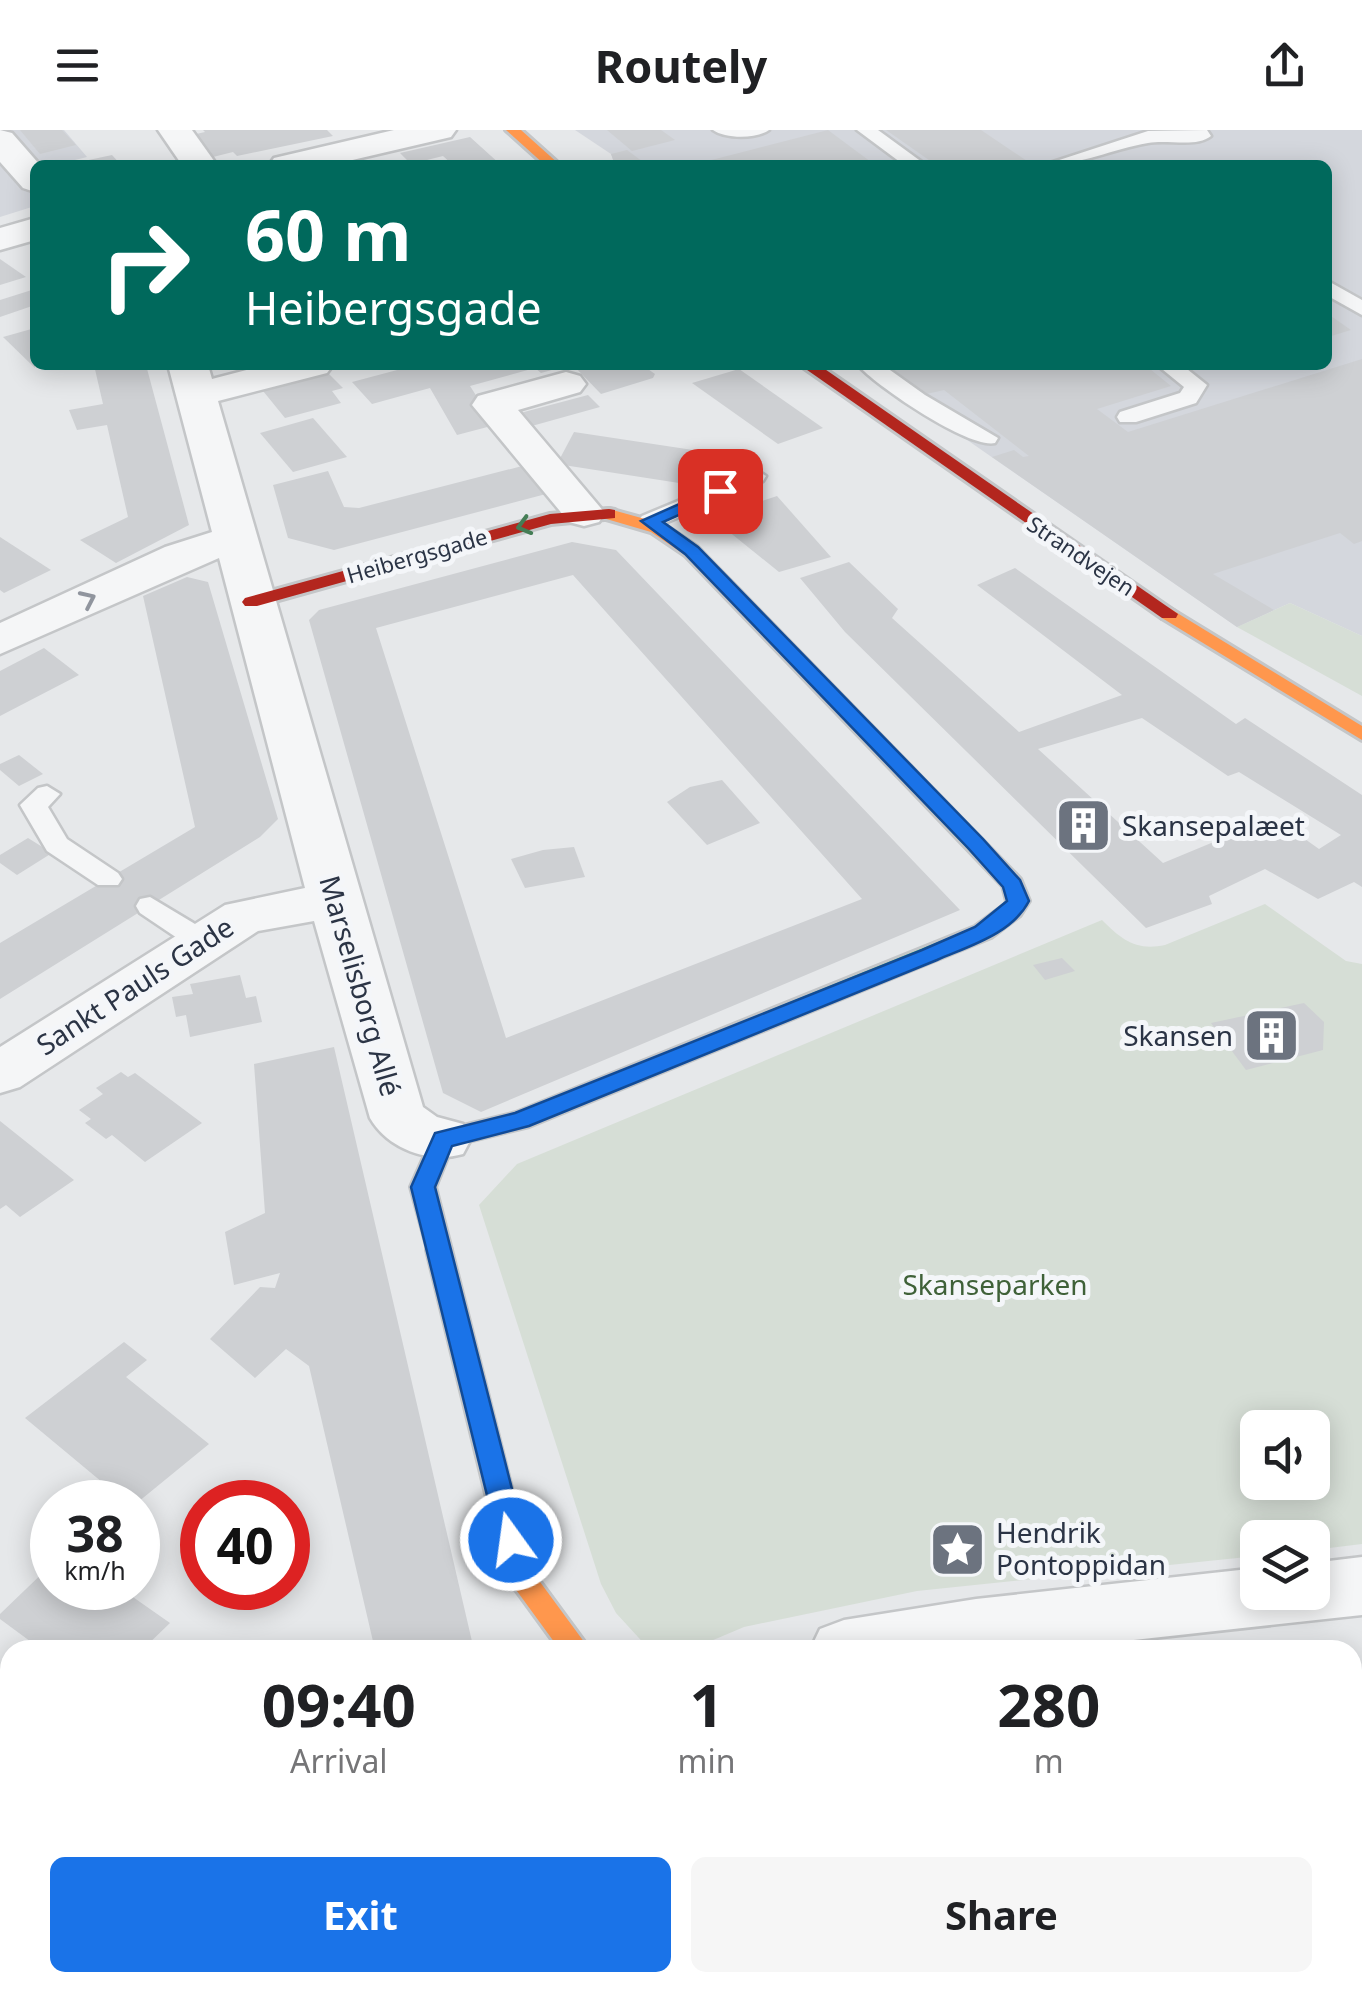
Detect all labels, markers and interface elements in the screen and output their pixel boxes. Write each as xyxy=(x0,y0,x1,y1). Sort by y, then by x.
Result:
text: Routely xyxy=(595,35,767,96)
icon: menu xyxy=(50,38,105,93)
icon: share xyxy=(1257,38,1312,93)
text: 60 m xyxy=(245,186,412,282)
icon: right xyxy=(80,200,210,330)
text: Heibergsgade xyxy=(245,277,542,338)
pin xyxy=(678,449,763,534)
icon: arrive xyxy=(693,464,748,519)
street label: Strandvejen xyxy=(1022,508,1141,602)
one-way arrow xyxy=(516,514,533,535)
street label: Heibergsgade xyxy=(343,521,491,589)
one-way arrow xyxy=(78,591,96,611)
building icon: Skansepalæet xyxy=(1053,796,1113,856)
place label: Skansepalæet xyxy=(1122,806,1305,844)
street label: Marselisborg Allé xyxy=(311,871,411,1100)
street label: Sankt Pauls Gade xyxy=(29,907,240,1063)
building icon: Skansen xyxy=(1242,1006,1302,1066)
place label: Skansen xyxy=(1123,1016,1233,1054)
park label: Skanseparken xyxy=(902,1265,1088,1303)
map controls xyxy=(1240,1410,1330,1610)
button: sound xyxy=(1240,1410,1330,1500)
speed limit sign: 40 xyxy=(180,1480,310,1610)
position arrow xyxy=(459,1488,563,1592)
text: 38 xyxy=(66,1499,124,1567)
place label: Hendrik Pontoppidan xyxy=(996,1513,1166,1583)
place icon: Hendrik Pontoppidan xyxy=(927,1519,987,1579)
button: layers xyxy=(1240,1520,1330,1610)
text: km/h xyxy=(64,1553,126,1587)
text: 09:40 xyxy=(262,1663,416,1745)
text: 1 xyxy=(689,1663,724,1745)
text: 280 xyxy=(997,1663,1100,1745)
text: Arrival xyxy=(290,1739,388,1782)
text: min xyxy=(678,1739,736,1782)
text: m xyxy=(1034,1739,1064,1782)
button: Exit xyxy=(50,1857,671,1972)
button: Share xyxy=(691,1857,1312,1972)

